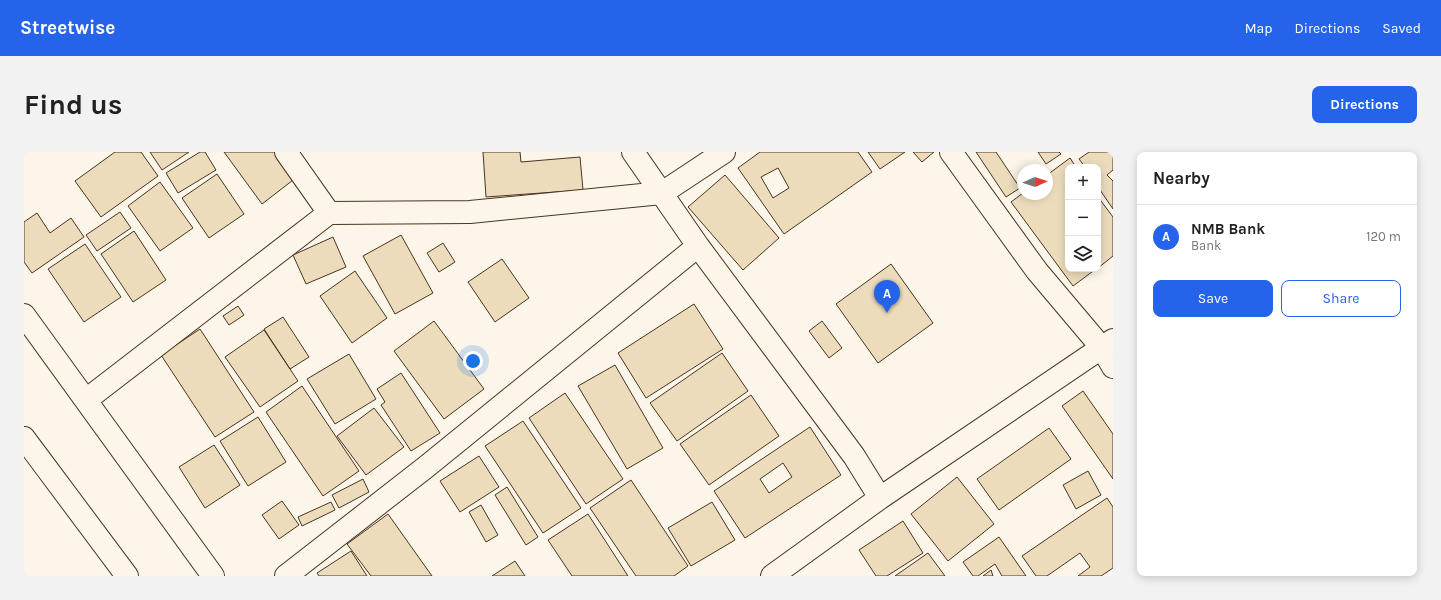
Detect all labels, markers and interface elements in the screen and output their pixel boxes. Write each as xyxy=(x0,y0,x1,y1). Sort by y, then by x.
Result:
text: Streetwise xyxy=(20,17,115,39)
text: Map xyxy=(1245,20,1273,37)
text: Directions xyxy=(1295,20,1360,37)
text: Saved xyxy=(1382,20,1421,37)
button: Directions xyxy=(1312,86,1417,123)
text: Find us xyxy=(24,88,123,121)
north arrow xyxy=(1017,164,1053,200)
map controls xyxy=(1065,164,1101,272)
button: + xyxy=(1065,164,1101,200)
text: Nearby xyxy=(1153,168,1210,188)
button: − xyxy=(1065,200,1101,236)
text: NMB Bank xyxy=(1191,220,1265,238)
text: A xyxy=(1162,229,1170,244)
text: 120 m xyxy=(1366,229,1401,244)
button: layers xyxy=(1065,236,1101,272)
text: Bank xyxy=(1191,238,1221,253)
pin: A xyxy=(874,280,900,313)
button: Save xyxy=(1153,280,1273,317)
button: Share xyxy=(1281,280,1401,317)
your location xyxy=(463,351,483,371)

